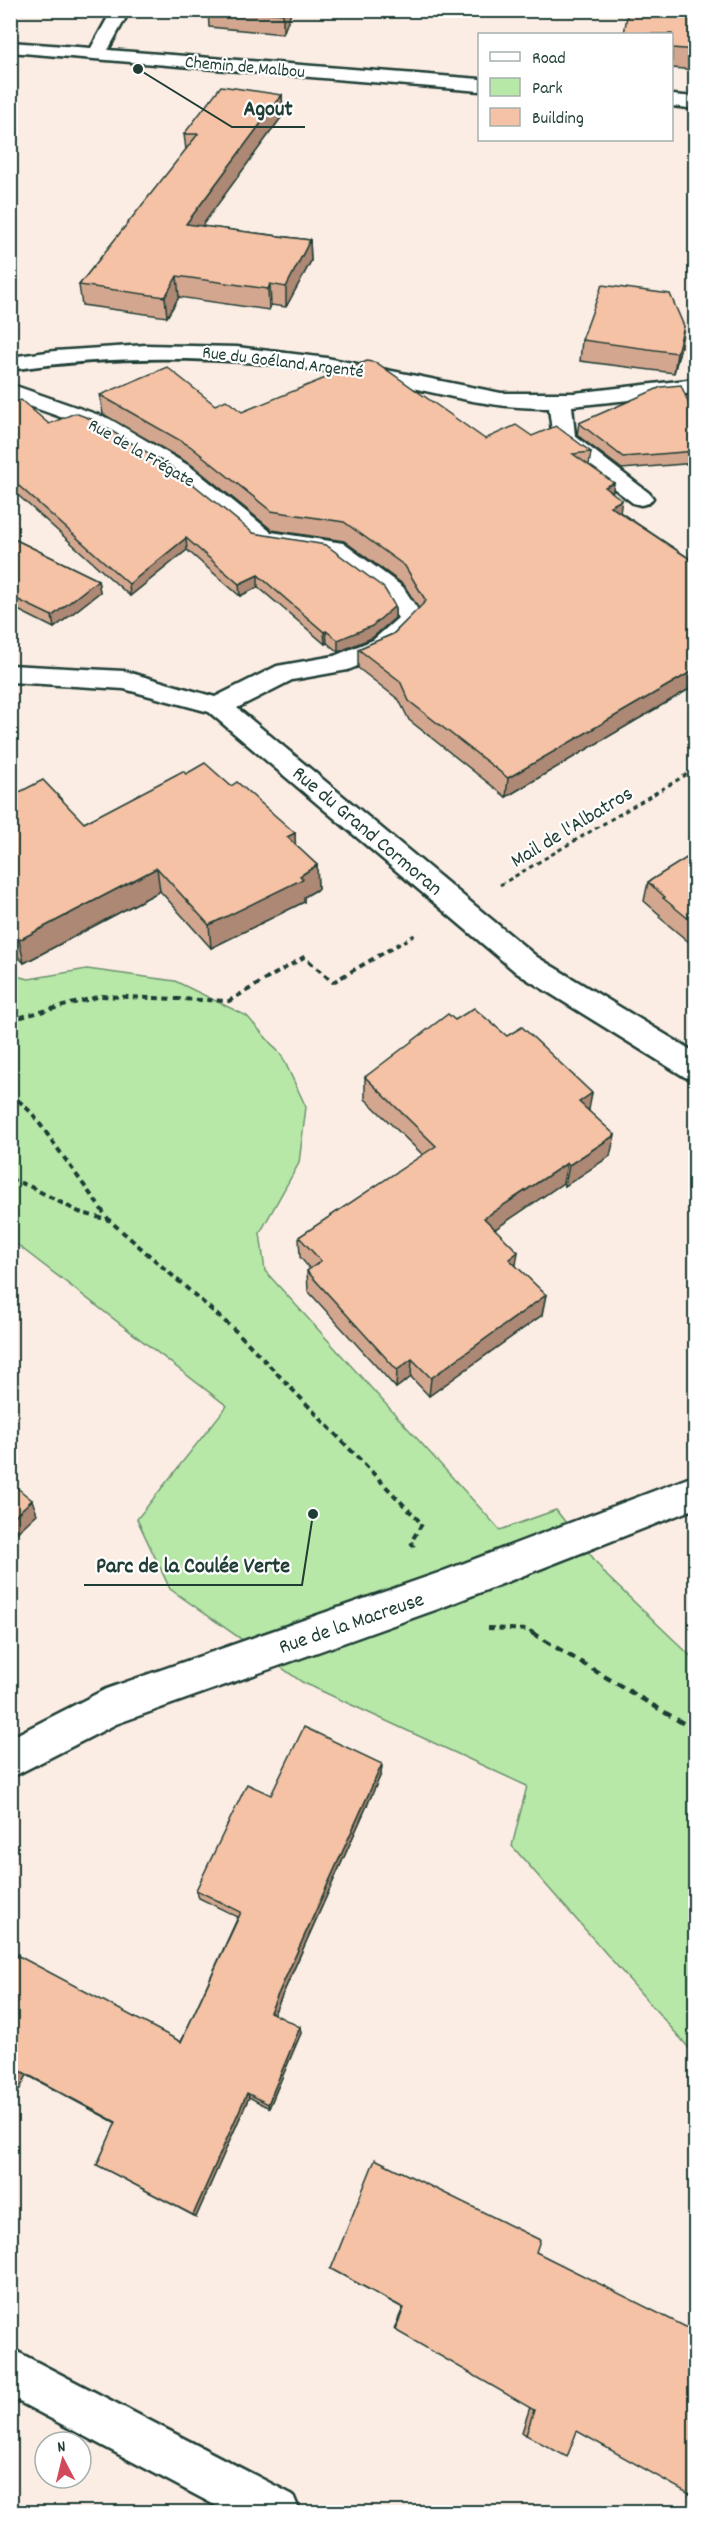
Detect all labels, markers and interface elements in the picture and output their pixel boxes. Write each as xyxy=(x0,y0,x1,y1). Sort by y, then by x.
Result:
legend xyxy=(478,33,673,141)
text: Road xyxy=(532,47,566,72)
street label: Chemin de Malbou xyxy=(184,51,306,86)
text: Park xyxy=(532,77,563,102)
callout: Agout xyxy=(232,87,305,127)
text: Agout xyxy=(243,95,293,126)
text: Building xyxy=(532,107,584,132)
street label: Rue du Goéland Argenté xyxy=(201,341,365,386)
street label: Rue de la Frégate xyxy=(83,414,199,495)
street label: Rue du Grand Cormoran xyxy=(284,760,448,904)
street label: Mail de l'Albatros xyxy=(506,780,639,877)
callout: Parc de la Coulée Verte xyxy=(84,1545,302,1585)
text: Parc de la Coulée Verte xyxy=(96,1552,290,1583)
street label: Rue de la Macreuse xyxy=(275,1586,429,1664)
north arrow xyxy=(33,2430,93,2490)
text: N xyxy=(56,2436,67,2459)

